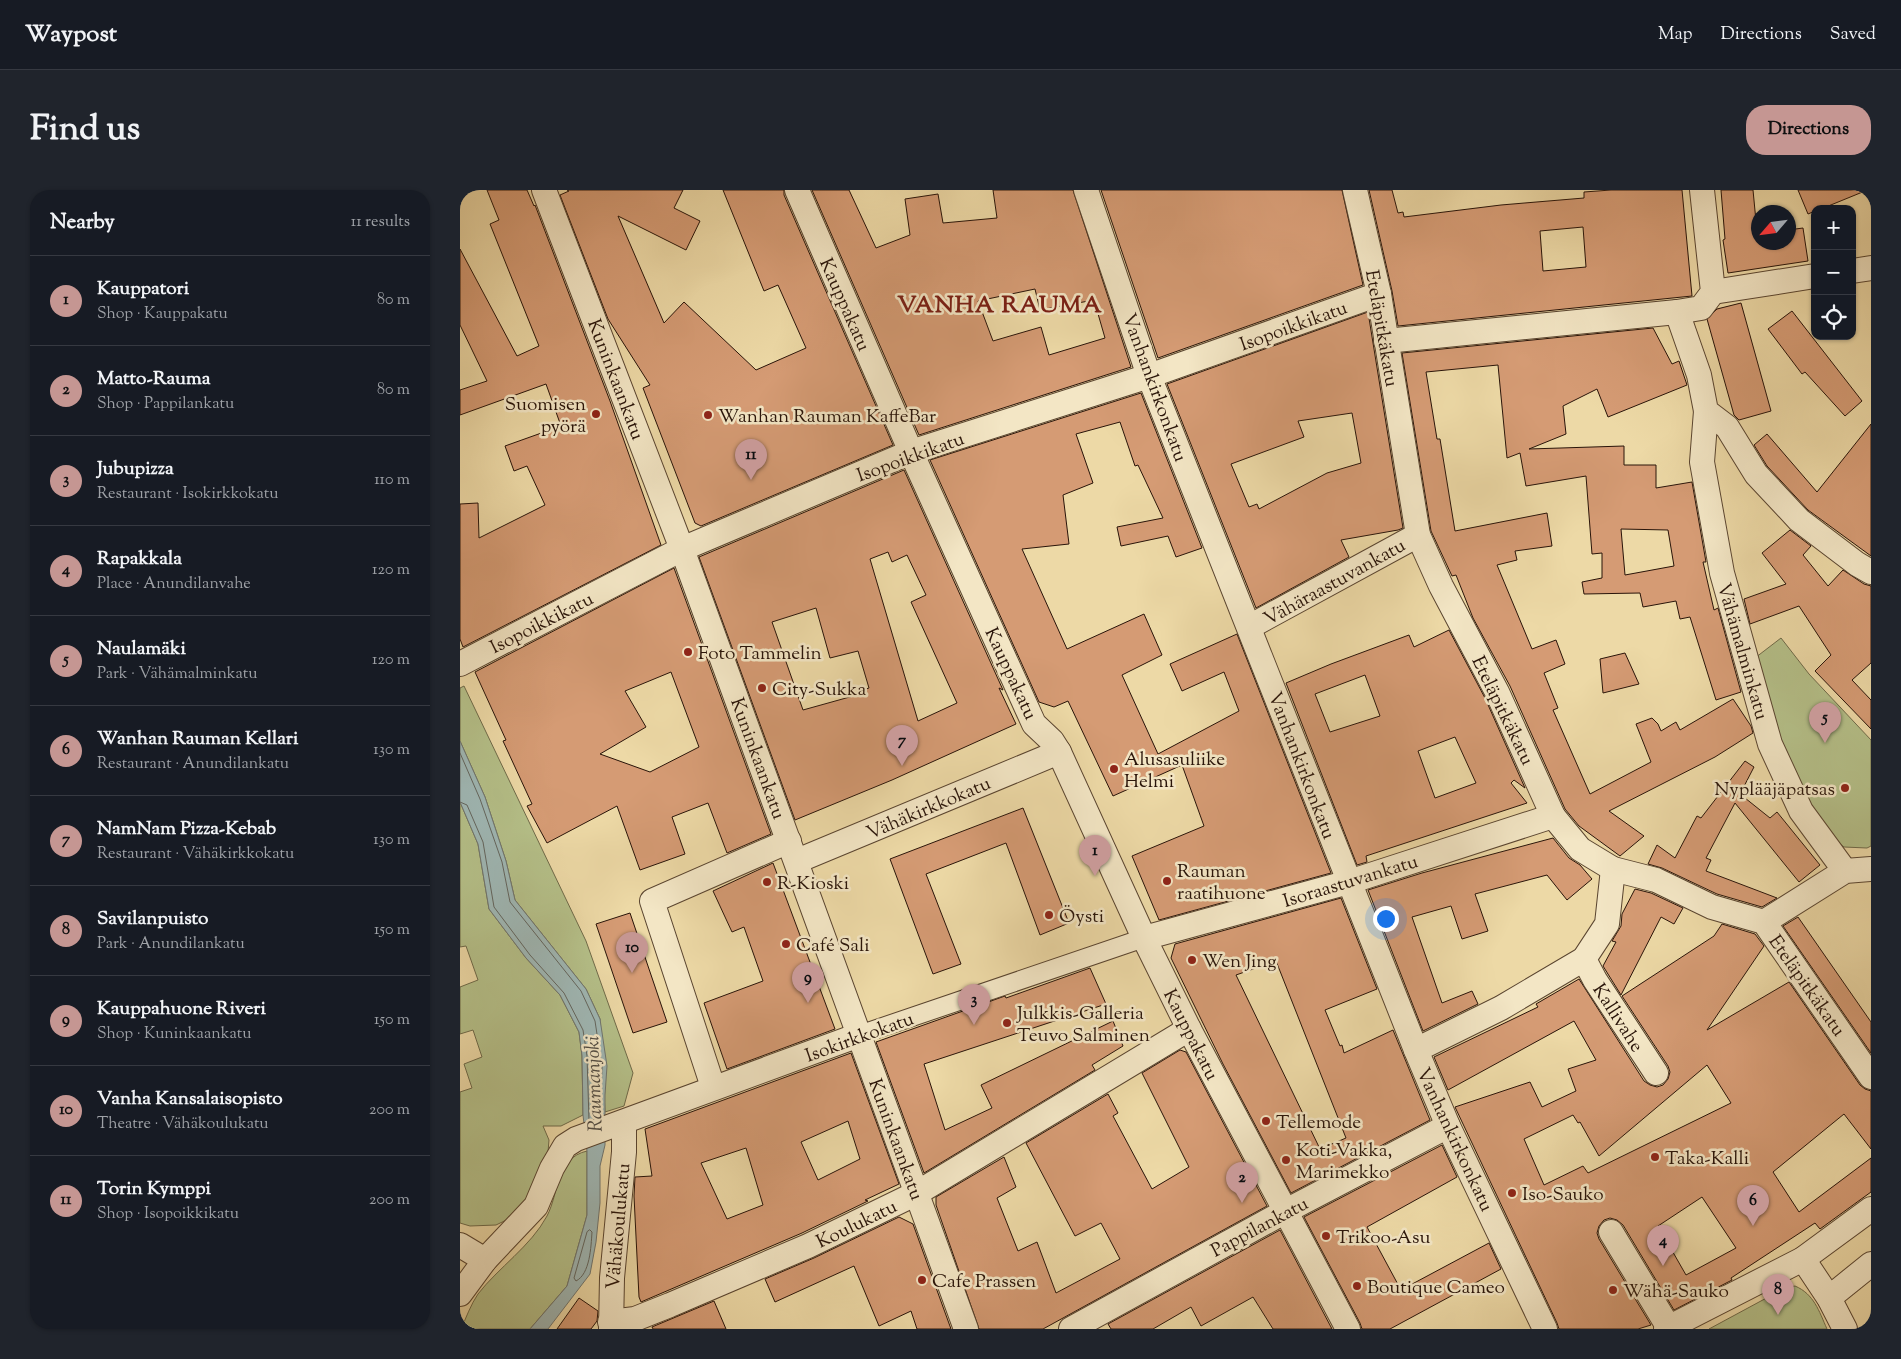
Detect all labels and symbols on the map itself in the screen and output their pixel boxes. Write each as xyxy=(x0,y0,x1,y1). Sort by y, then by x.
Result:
north arrow xyxy=(1751,205,1796,250)
street label: Kauppakatu xyxy=(811,254,876,356)
street label: Eteläpitkäkatu xyxy=(1357,268,1404,389)
district label: VANHA RAUMA xyxy=(897,289,1103,323)
street label: Isopoikkikatu xyxy=(1236,295,1351,359)
street label: Vanhankirkonkatu xyxy=(1114,310,1193,466)
street label: Kuninkaankatu xyxy=(579,316,650,444)
place label: Suomisen pyörä xyxy=(505,392,586,441)
place label: Wanhan Rauman KaffeBar xyxy=(718,404,936,431)
marker: Suomisen pyörä xyxy=(590,408,602,420)
marker: Wanhan Rauman KaffeBar xyxy=(702,409,714,421)
street label: Isopoikkikatu xyxy=(853,426,968,490)
pin: 11 xyxy=(735,439,767,480)
street label: Vähäraastuvankatu xyxy=(1259,533,1411,633)
street label: Vähämalminkatu xyxy=(1709,580,1774,723)
street label: Isopoikkikatu xyxy=(486,587,599,662)
street label: Kauppakatu xyxy=(977,623,1043,725)
place label: Foto Tammelin xyxy=(698,641,822,668)
marker: Foto Tammelin xyxy=(682,646,694,658)
street label: Eteläpitkäkatu xyxy=(1464,652,1540,770)
place label: City-Sukka xyxy=(772,677,866,704)
marker: City-Sukka xyxy=(756,682,768,694)
street label: Vanhankirkonkatu xyxy=(1260,688,1341,844)
street label: Kuninkaankatu xyxy=(722,694,791,823)
pin: 5 xyxy=(1809,702,1841,743)
pin: 7 xyxy=(886,725,918,766)
place label: Alusasuliike Helmi xyxy=(1124,747,1225,796)
marker: Alusasuliike Helmi xyxy=(1108,763,1120,775)
street label: Vähäkirkkokatu xyxy=(863,771,995,848)
place label: Nyplääjäpatsas xyxy=(1714,777,1835,804)
marker: Nyplääjäpatsas xyxy=(1839,782,1851,794)
pin: 1 xyxy=(1079,835,1111,876)
street label: Isoraastuvankatu xyxy=(1280,849,1422,916)
place label: Rauman raatihuone xyxy=(1177,859,1266,908)
place label: R-Kioski xyxy=(777,871,849,898)
marker: Rauman raatihuone xyxy=(1161,875,1173,887)
marker: R-Kioski xyxy=(761,876,773,888)
place label: Öysti xyxy=(1059,904,1104,931)
your location xyxy=(1373,906,1399,932)
marker: Öysti xyxy=(1043,909,1055,921)
street label: Eteläpitkäkatu xyxy=(1761,930,1851,1043)
pin: 10 xyxy=(616,932,648,973)
place label: Café Sali xyxy=(796,933,870,960)
marker: Café Sali xyxy=(780,938,792,950)
place label: Wen Jing xyxy=(1202,949,1277,976)
marker: Wen Jing xyxy=(1186,954,1198,966)
pin: 9 xyxy=(792,962,824,1003)
street label: Kallivahe xyxy=(1585,979,1649,1058)
pin: 3 xyxy=(958,984,990,1025)
street label: Kauppakatu xyxy=(1155,985,1224,1086)
place label: Julkkis-Galleria Teuvo Salminen xyxy=(1016,1001,1150,1050)
street label: Isokirkkokatu xyxy=(802,1006,918,1070)
marker: Julkkis-Galleria Teuvo Salminen xyxy=(1001,1017,1013,1029)
water label: Raumanjoki xyxy=(579,1035,612,1133)
street label: Vanhankirkonkatu xyxy=(1409,1064,1499,1217)
street label: Kuninkaankatu xyxy=(860,1075,929,1204)
place label: Tellemode xyxy=(1276,1110,1361,1137)
marker: Tellemode xyxy=(1260,1115,1272,1127)
place label: Koti-Vakka, Marimekko xyxy=(1296,1138,1392,1187)
place label: Taka-Kalli xyxy=(1665,1146,1749,1173)
marker: Taka-Kalli xyxy=(1649,1151,1661,1163)
marker: Koti-Vakka, Marimekko xyxy=(1280,1154,1292,1166)
street label: Vähäkoulukatu xyxy=(601,1162,638,1290)
pin: 2 xyxy=(1226,1162,1258,1203)
place label: Iso-Sauko xyxy=(1522,1182,1604,1209)
pin: 6 xyxy=(1737,1185,1769,1226)
marker: Iso-Sauko xyxy=(1506,1187,1518,1199)
street label: Pappilankatu xyxy=(1207,1191,1314,1265)
street label: Koulukatu xyxy=(812,1194,902,1256)
place label: Trikoo-Asu xyxy=(1336,1225,1430,1252)
pin: 4 xyxy=(1647,1225,1679,1266)
marker: Trikoo-Asu xyxy=(1320,1230,1332,1242)
place label: Cafe Prassen xyxy=(932,1269,1036,1296)
marker: Cafe Prassen xyxy=(916,1274,928,1286)
pin: 8 xyxy=(1762,1274,1794,1315)
place label: Boutique Cameo xyxy=(1367,1275,1505,1302)
place label: Wähä-Sauko xyxy=(1623,1279,1729,1306)
marker: Boutique Cameo xyxy=(1351,1280,1363,1292)
marker: Wähä-Sauko xyxy=(1607,1284,1619,1296)

